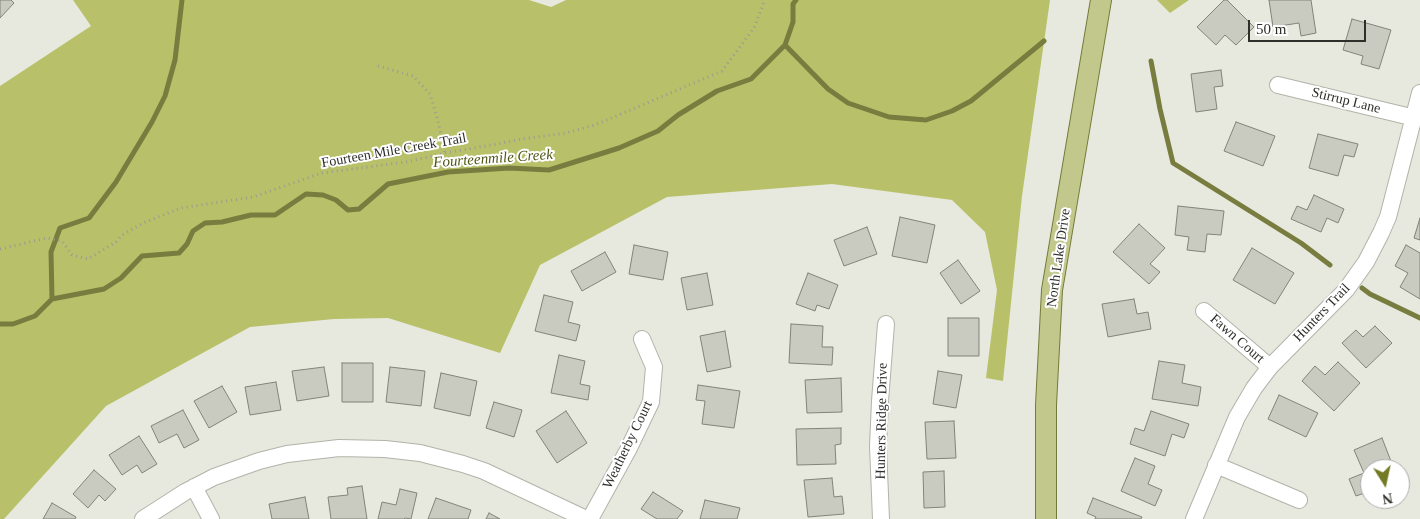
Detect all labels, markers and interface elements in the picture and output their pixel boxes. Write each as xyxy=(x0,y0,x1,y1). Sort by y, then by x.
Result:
scale bar xyxy=(1250,10,1368,42)
text: 50 m xyxy=(1256,21,1286,37)
street label: Stirrup Lane xyxy=(1310,84,1382,118)
street label: Fourteen Mile Creek Trail xyxy=(320,130,468,172)
water label: Fourteenmile Creek xyxy=(433,146,553,172)
street label: North Lake Drive xyxy=(1044,208,1074,308)
street label: Hunters Trail xyxy=(1290,280,1354,346)
street label: Fawn Court xyxy=(1206,311,1268,367)
street label: Hunters Ridge Drive xyxy=(873,363,891,479)
street label: Weatherby Court xyxy=(599,398,657,492)
north arrow xyxy=(1360,459,1410,509)
text: N xyxy=(1381,490,1394,507)

